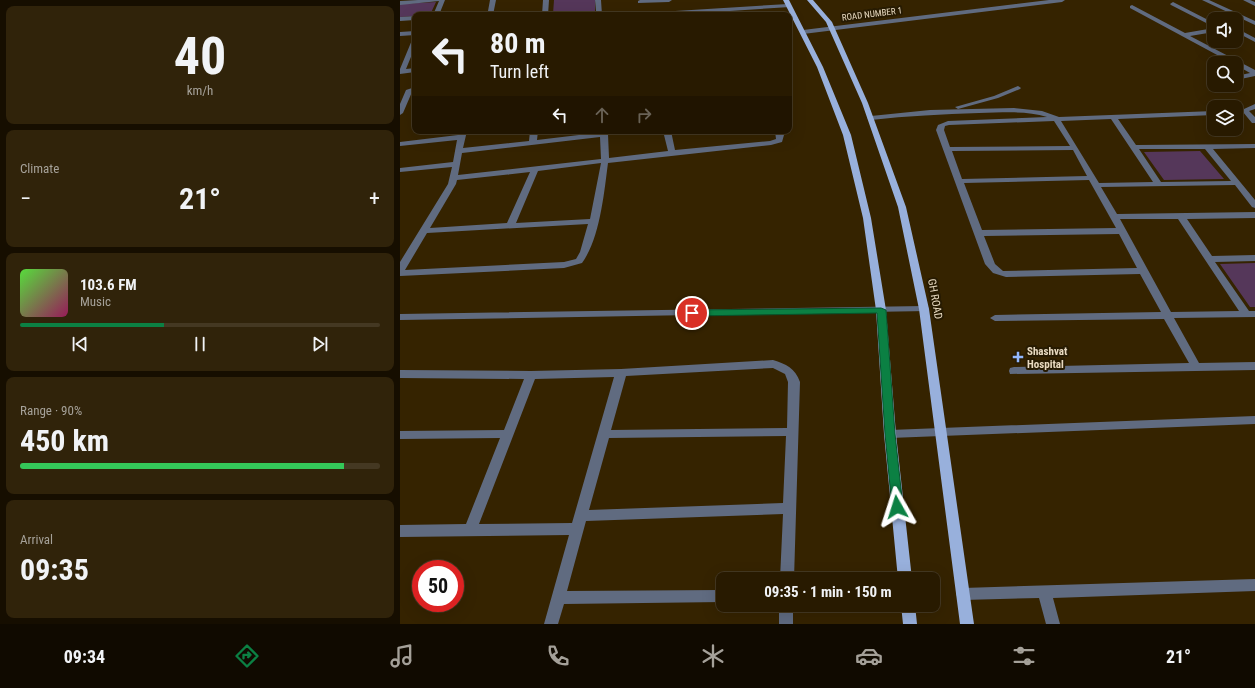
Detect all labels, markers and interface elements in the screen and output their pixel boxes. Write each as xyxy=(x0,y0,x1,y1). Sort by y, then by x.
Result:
street label: ROAD NUMBER 1 xyxy=(841,5,903,23)
map controls xyxy=(1207,12,1243,136)
button: sound xyxy=(1207,12,1243,48)
text: 40 xyxy=(174,26,226,87)
text: 80 m xyxy=(490,27,546,60)
icon: left xyxy=(424,28,476,80)
button: search xyxy=(1207,56,1243,92)
text: Turn left xyxy=(490,61,549,82)
text: km/h xyxy=(187,83,213,98)
button: layers xyxy=(1207,100,1243,136)
icon: left xyxy=(549,104,571,126)
icon: ahead xyxy=(591,104,613,126)
icon: right xyxy=(633,104,655,126)
text: Climate xyxy=(20,161,59,176)
text: 21° xyxy=(179,181,221,216)
text: − xyxy=(20,186,31,211)
text: + xyxy=(369,186,380,211)
text: 103.6 FM xyxy=(80,276,137,294)
street label: GH ROAD xyxy=(925,278,945,320)
text: Music xyxy=(80,294,111,309)
pin xyxy=(675,296,709,330)
icon: arrive xyxy=(681,302,703,324)
icon: previous xyxy=(69,333,91,355)
icon: pause xyxy=(189,333,211,355)
icon: next xyxy=(309,333,331,355)
place label: Shashvat Hospital xyxy=(1027,345,1068,371)
marker: Shashvat Hospital xyxy=(1012,351,1024,363)
text: Range · 90% xyxy=(20,403,82,418)
text: 450 km xyxy=(20,423,109,458)
position arrow xyxy=(876,486,918,528)
text: Arrival xyxy=(20,532,53,547)
text: 09:35 xyxy=(20,552,89,587)
speed limit sign: 50 xyxy=(412,560,464,612)
text: 09:35 · 1 min · 150 m xyxy=(764,583,892,601)
icon: directions xyxy=(233,642,261,670)
icon: music xyxy=(388,642,416,670)
icon: phone xyxy=(544,642,572,670)
icon: climate xyxy=(699,642,727,670)
icon: car xyxy=(855,642,883,670)
icon: filters xyxy=(1010,642,1038,670)
text: 09:34 xyxy=(64,646,105,667)
text: 21° xyxy=(1166,646,1191,667)

